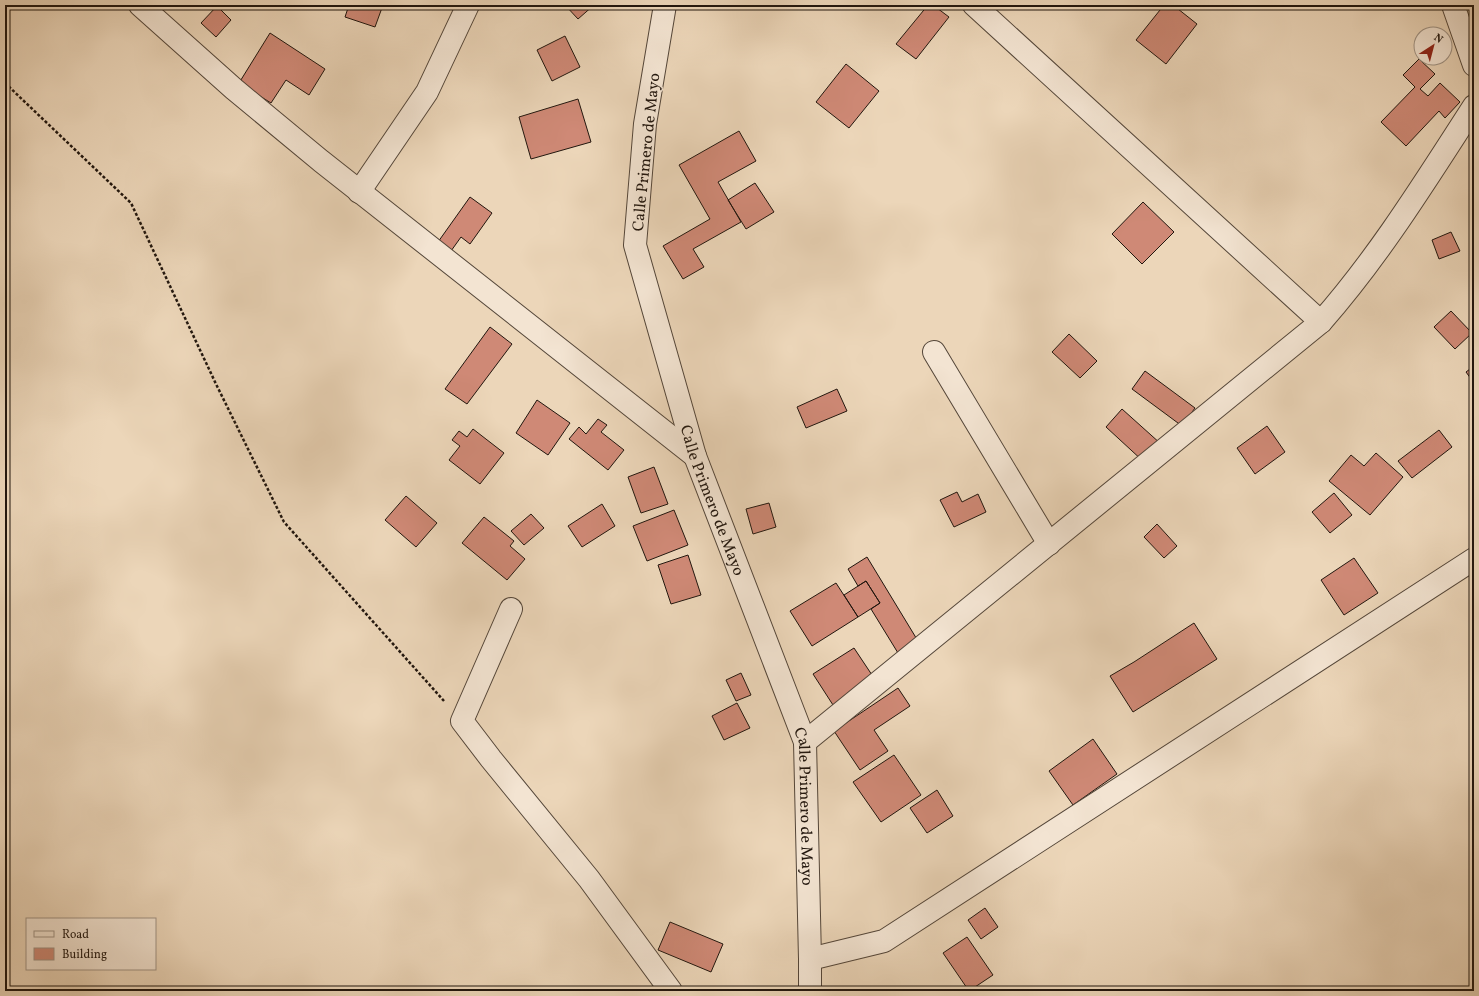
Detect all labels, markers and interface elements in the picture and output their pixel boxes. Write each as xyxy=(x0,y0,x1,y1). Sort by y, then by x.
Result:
north arrow xyxy=(1413,26,1453,66)
text: N xyxy=(1430,31,1446,48)
street label: Calle Primero de Mayo xyxy=(628,72,666,232)
street label: Calle Primero de Mayo xyxy=(674,423,749,579)
street label: Calle Primero de Mayo xyxy=(787,724,817,886)
legend xyxy=(26,918,156,970)
text: Road xyxy=(62,927,89,943)
text: Building xyxy=(62,947,107,963)

